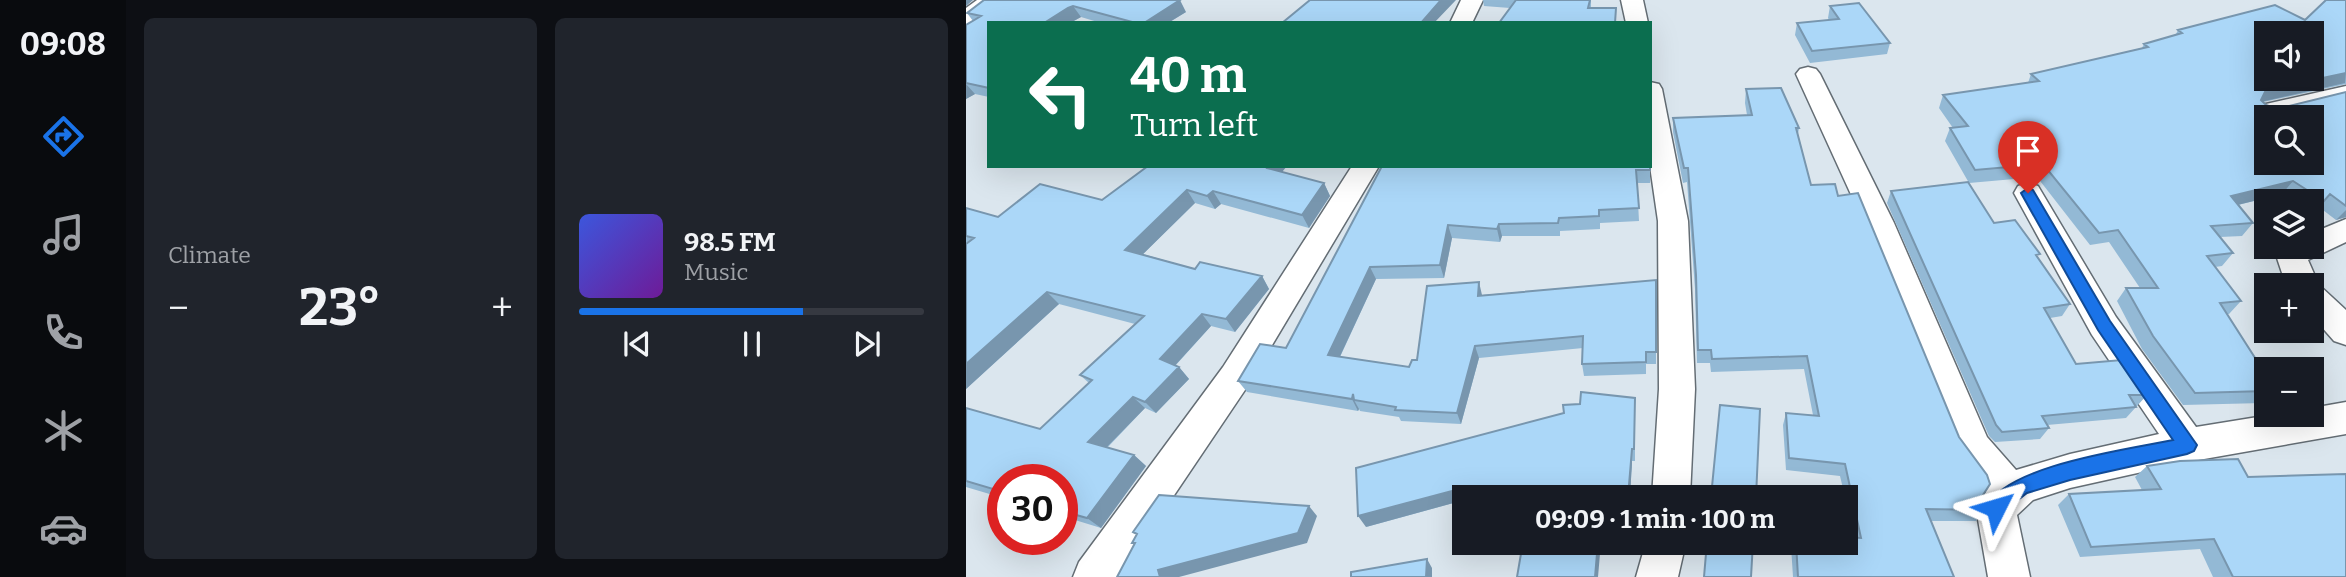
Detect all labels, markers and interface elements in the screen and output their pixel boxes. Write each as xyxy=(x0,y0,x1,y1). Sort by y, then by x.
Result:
map controls xyxy=(2254,21,2324,427)
button: sound xyxy=(2254,21,2324,91)
text: 09:08 xyxy=(20,25,106,63)
text: 40 m xyxy=(1130,46,1247,105)
icon: left xyxy=(1015,49,1106,140)
button: search xyxy=(2254,105,2324,175)
text: Turn left xyxy=(1130,106,1258,144)
icon: directions xyxy=(39,112,88,161)
pin xyxy=(1998,121,2058,193)
icon: arrive xyxy=(2009,132,2047,170)
button: layers xyxy=(2254,189,2324,259)
icon: music xyxy=(39,210,88,259)
text: 98.5 FM xyxy=(684,227,776,258)
text: Climate xyxy=(168,241,251,269)
text: Music xyxy=(684,258,748,286)
button: + xyxy=(2254,273,2324,343)
text: 23° xyxy=(299,276,381,339)
text: − xyxy=(168,285,189,331)
text: + xyxy=(491,285,513,331)
icon: phone xyxy=(39,308,88,357)
icon: previous xyxy=(618,325,656,363)
icon: pause xyxy=(733,325,771,363)
icon: next xyxy=(848,325,886,363)
button: − xyxy=(2254,357,2324,427)
icon: climate xyxy=(39,406,88,455)
speed limit sign: 30 xyxy=(987,464,1078,555)
position arrow xyxy=(1959,471,2033,545)
icon: car xyxy=(39,504,88,553)
text: 09:09 · 1 min · 100 m xyxy=(1535,504,1775,535)

